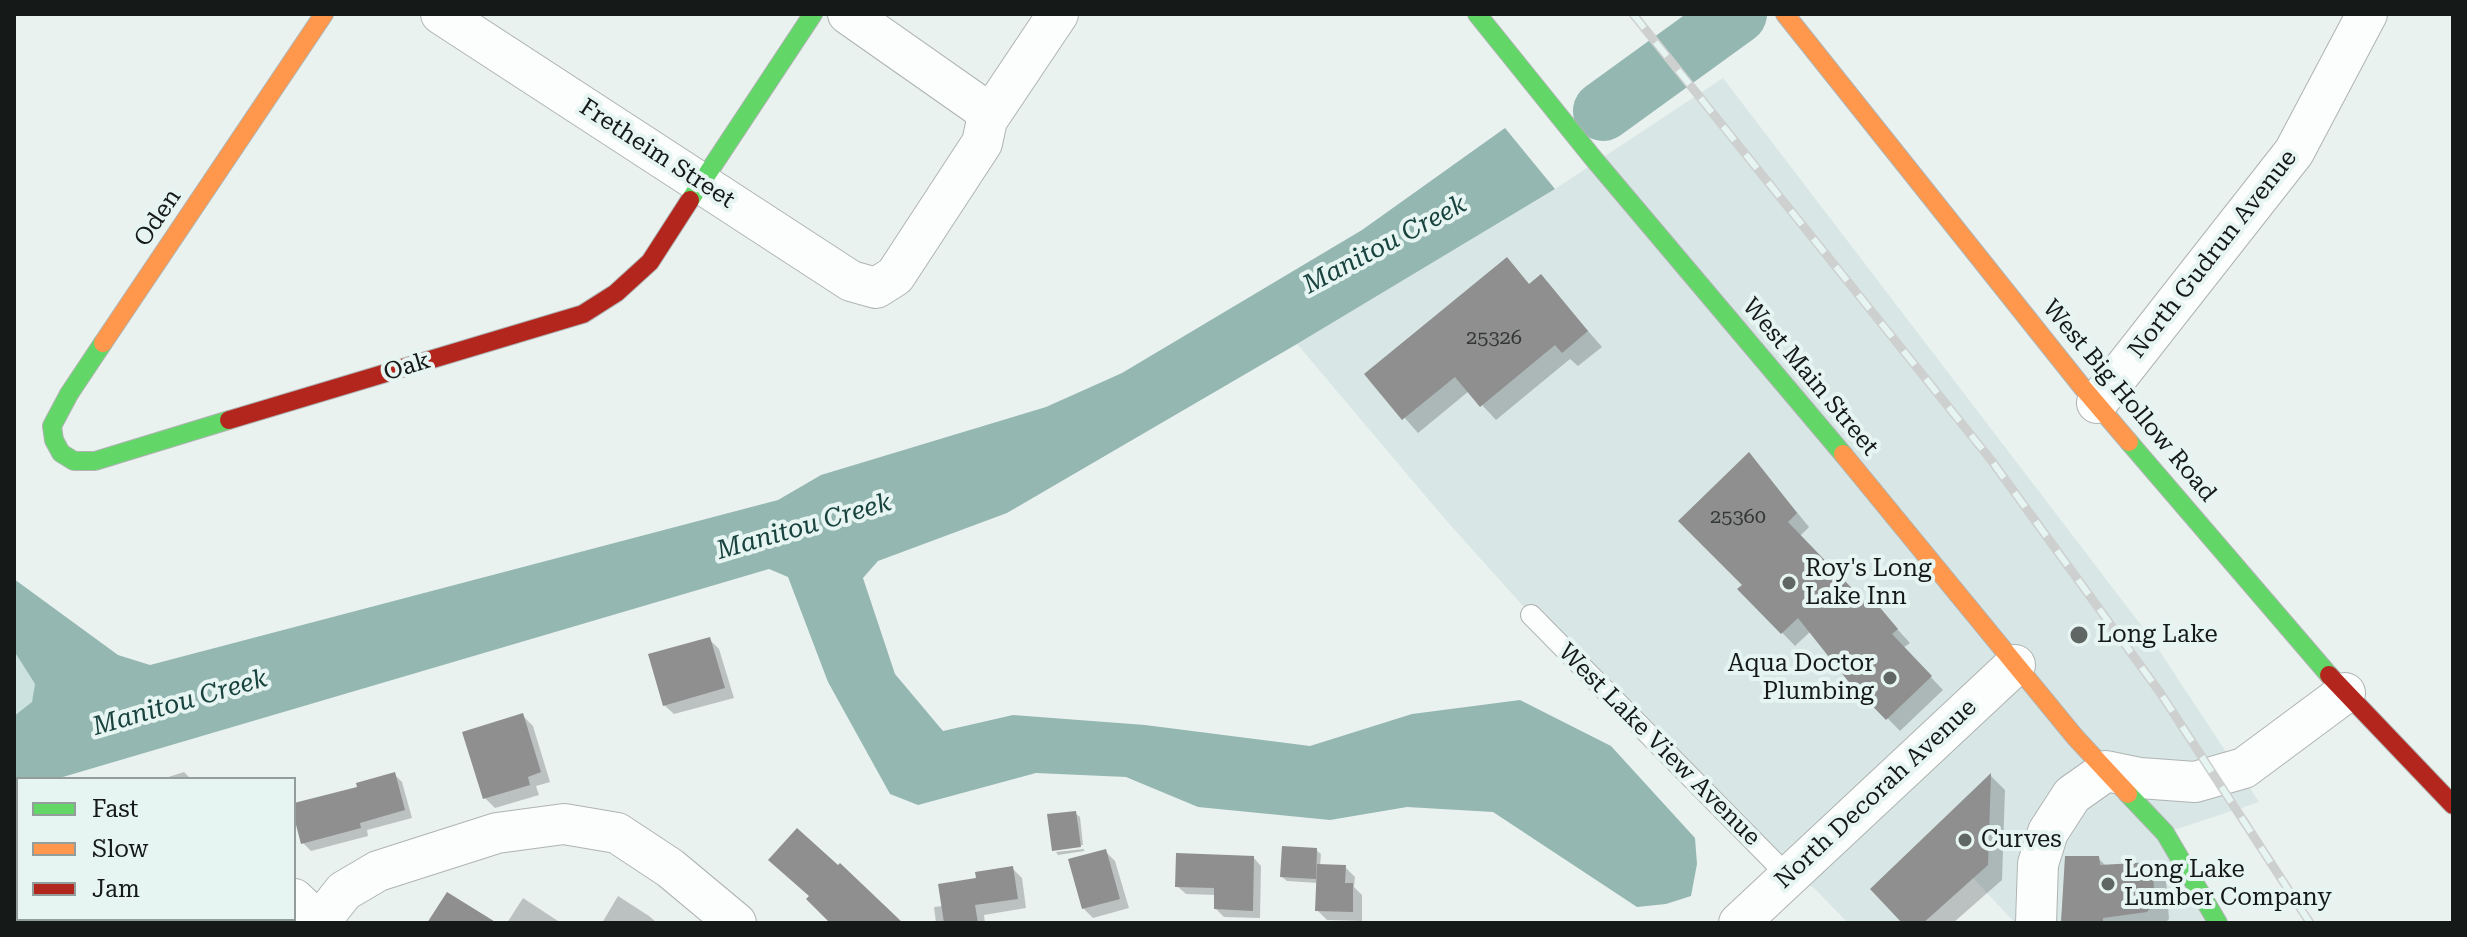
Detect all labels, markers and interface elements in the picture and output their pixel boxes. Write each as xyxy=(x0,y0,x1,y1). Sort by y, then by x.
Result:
street label: Fretheim Street xyxy=(574,93,740,215)
street label: North Gudrun Avenue xyxy=(2123,144,2303,364)
street label: Oden xyxy=(128,184,188,252)
water label: Manitou Creek xyxy=(1298,189,1472,301)
street label: West Main Street xyxy=(1736,292,1884,462)
street label: West Big Hollow Road xyxy=(2036,294,2222,508)
house number: 25326 xyxy=(1466,326,1522,350)
street label: Oak xyxy=(380,346,434,388)
water label: Manitou Creek xyxy=(713,487,895,567)
house number: 25360 xyxy=(1710,505,1766,529)
place label: Roy's Long Lake Inn xyxy=(1805,555,1932,611)
marker: Roy's Long Lake Inn xyxy=(1780,574,1798,592)
place label: Long Lake xyxy=(2097,621,2218,649)
marker: Long Lake xyxy=(2068,624,2090,646)
street label: West Lake View Avenue xyxy=(1552,638,1766,852)
place label: Aqua Doctor Plumbing xyxy=(1728,650,1874,706)
water label: Manitou Creek xyxy=(89,663,271,743)
marker: Aqua Doctor Plumbing xyxy=(1881,669,1899,687)
street label: North Decorah Avenue xyxy=(1769,693,1983,895)
legend xyxy=(16,777,296,921)
text: Fast xyxy=(92,795,139,823)
place label: Curves xyxy=(1981,826,2062,854)
marker: Curves xyxy=(1956,831,1974,849)
text: Slow xyxy=(92,835,148,863)
place label: Long Lake Lumber Company xyxy=(2124,856,2332,912)
text: Jam xyxy=(92,875,140,903)
marker: Long Lake Lumber Company xyxy=(2099,875,2117,893)

